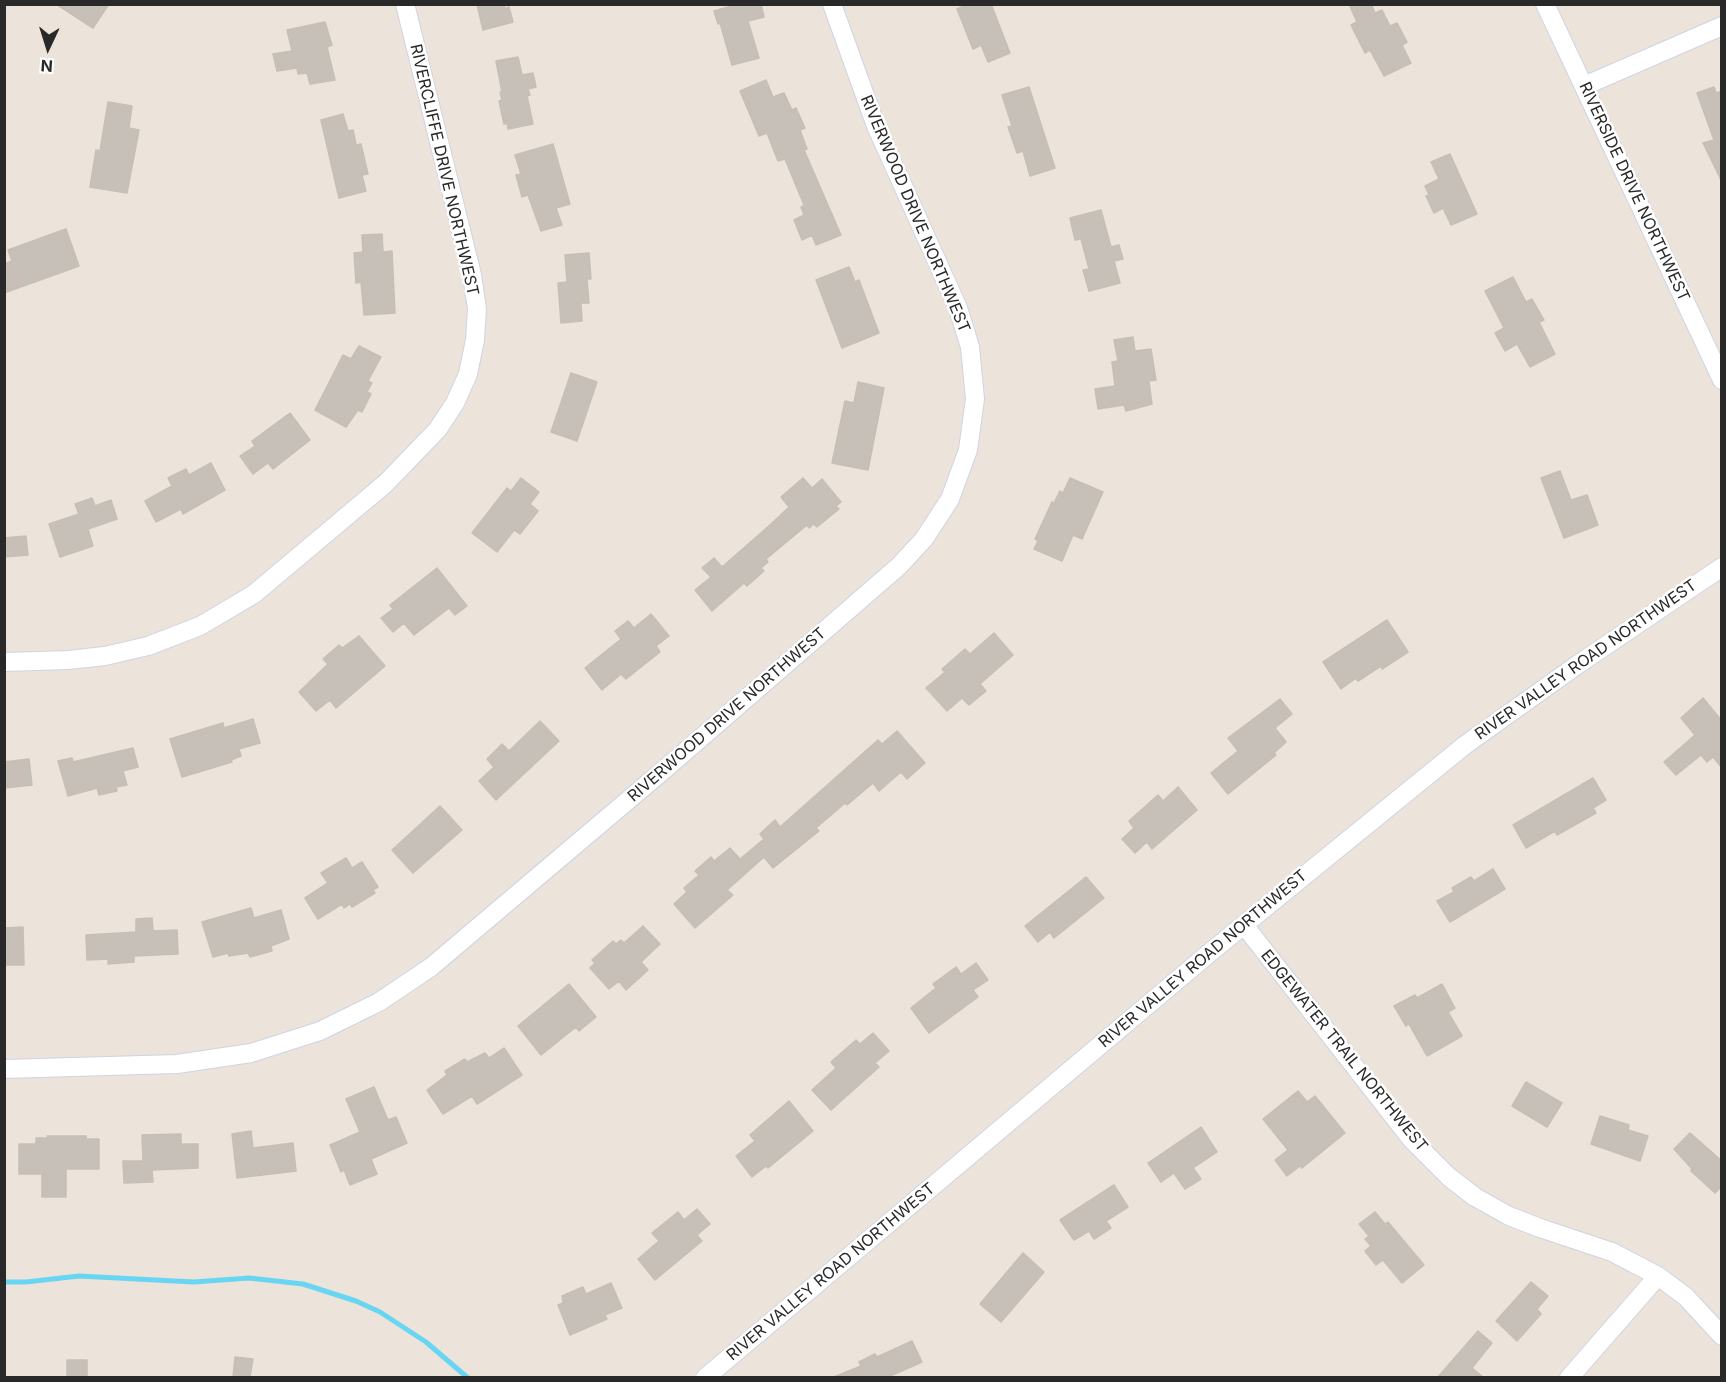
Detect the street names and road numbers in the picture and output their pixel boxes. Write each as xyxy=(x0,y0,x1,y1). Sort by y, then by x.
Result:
street label: RIVERCLIFFE DRIVE NORTHWEST xyxy=(406,42,482,298)
street label: RIVERSIDE DRIVE NORTHWEST xyxy=(1575,79,1693,305)
street label: RIVERWOOD DRIVE NORTHWEST xyxy=(856,92,974,336)
street label: RIVER VALLEY ROAD NORTHWEST xyxy=(1472,576,1700,744)
street label: RIVERWOOD DRIVE NORTHWEST xyxy=(624,624,830,806)
street label: RIVER VALLEY ROAD NORTHWEST xyxy=(1095,866,1311,1052)
street label: EDGEWATER TRAIL NORTHWEST xyxy=(1257,946,1431,1156)
street label: RIVER VALLEY ROAD NORTHWEST xyxy=(723,1179,939,1365)

